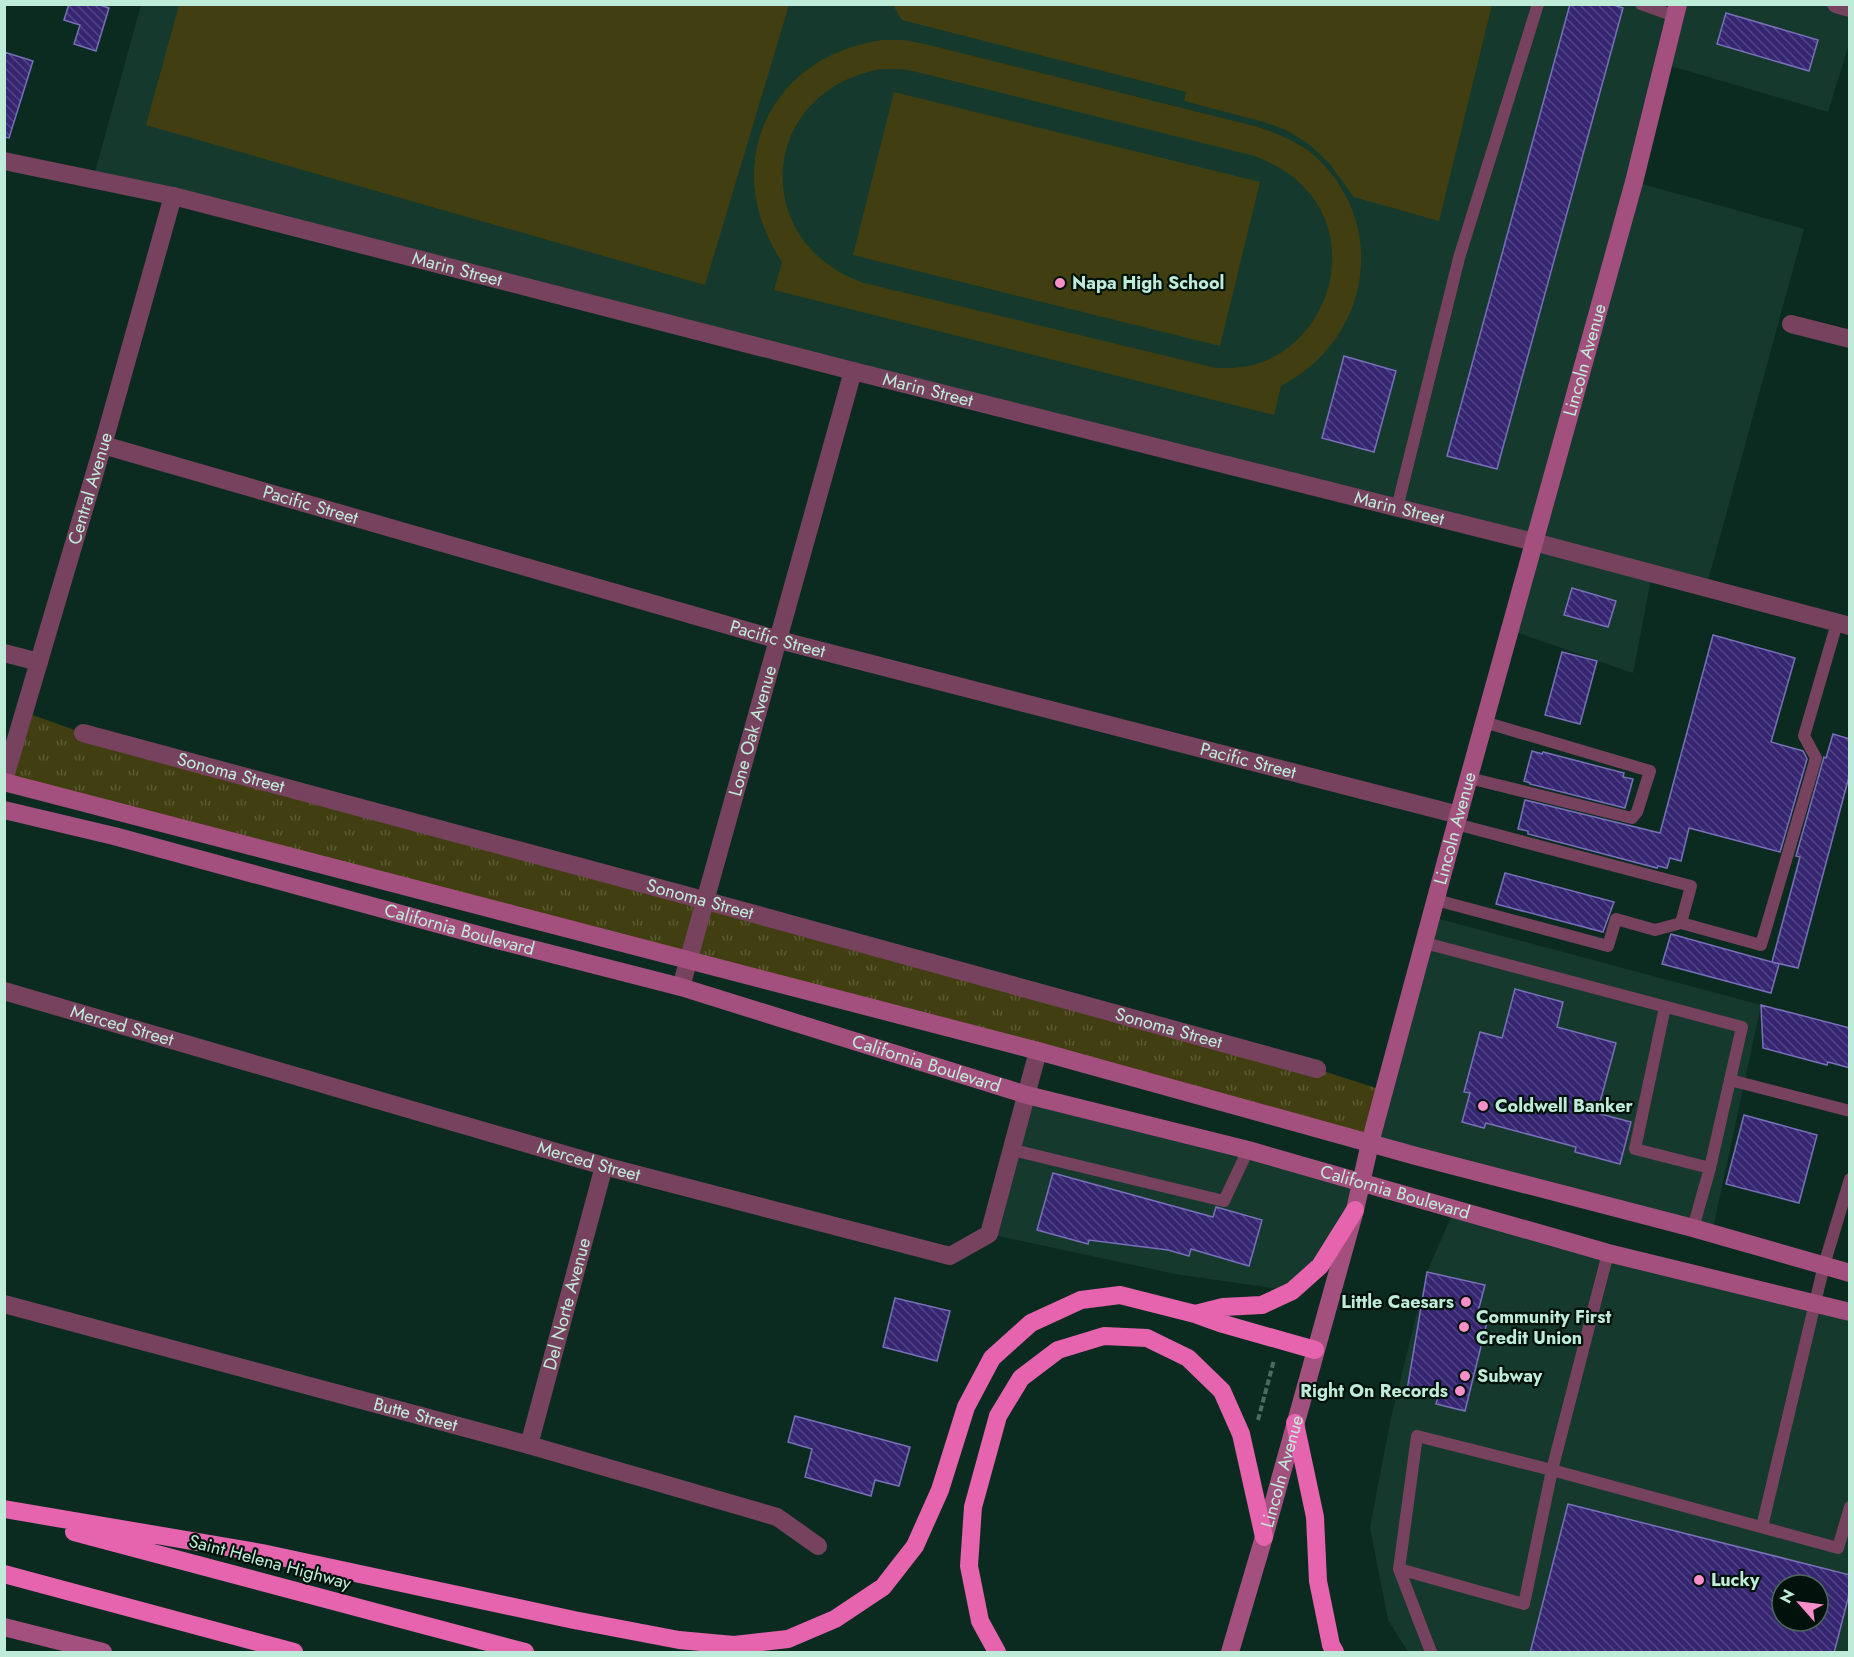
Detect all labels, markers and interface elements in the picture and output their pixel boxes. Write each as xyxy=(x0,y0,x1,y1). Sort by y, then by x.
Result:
street label: Marin Street xyxy=(409,245,506,293)
place label: Napa High School xyxy=(1072,270,1224,296)
marker: Napa High School xyxy=(1053,276,1067,290)
street label: Lincoln Avenue xyxy=(1557,301,1613,419)
street label: Marin Street xyxy=(880,366,976,414)
street label: Central Avenue xyxy=(61,429,119,548)
street label: Pacific Street xyxy=(260,479,362,531)
street label: Marin Street xyxy=(1352,484,1448,532)
street label: Pacific Street xyxy=(727,613,829,665)
street label: Lone Oak Avenue xyxy=(722,663,783,799)
street label: Pacific Street xyxy=(1197,736,1300,786)
street label: Sonoma Street xyxy=(174,746,288,800)
street label: Lincoln Avenue xyxy=(1427,769,1483,888)
street label: Sonoma Street xyxy=(643,872,757,926)
street label: California Boulevard xyxy=(381,897,537,962)
street label: Merced Street xyxy=(67,998,177,1053)
street label: Sonoma Street xyxy=(1112,1001,1226,1055)
street label: California Boulevard xyxy=(849,1028,1004,1099)
place label: Coldwell Banker xyxy=(1495,1093,1633,1119)
marker: Coldwell Banker xyxy=(1476,1099,1490,1113)
street label: Merced Street xyxy=(534,1134,644,1188)
street label: California Boulevard xyxy=(1317,1158,1473,1226)
street label: Del Norte Avenue xyxy=(537,1235,597,1373)
place label: Little Caesars xyxy=(1341,1289,1454,1315)
marker: Little Caesars xyxy=(1459,1295,1473,1309)
place label: Community First Credit Union xyxy=(1476,1304,1611,1351)
marker: Community First Credit Union xyxy=(1457,1320,1471,1334)
place label: Subway xyxy=(1477,1363,1543,1389)
marker: Subway xyxy=(1458,1369,1472,1383)
place label: Right On Records xyxy=(1300,1378,1448,1404)
marker: Right On Records xyxy=(1453,1384,1467,1398)
street label: Butte Street xyxy=(371,1391,461,1438)
street label: Lincoln Avenue xyxy=(1254,1412,1310,1531)
street label: Saint Helena Highway xyxy=(186,1528,354,1596)
place label: Lucky xyxy=(1711,1567,1760,1593)
marker: Lucky xyxy=(1692,1573,1706,1587)
north arrow xyxy=(1770,1573,1830,1633)
text: N xyxy=(1774,1585,1800,1607)

